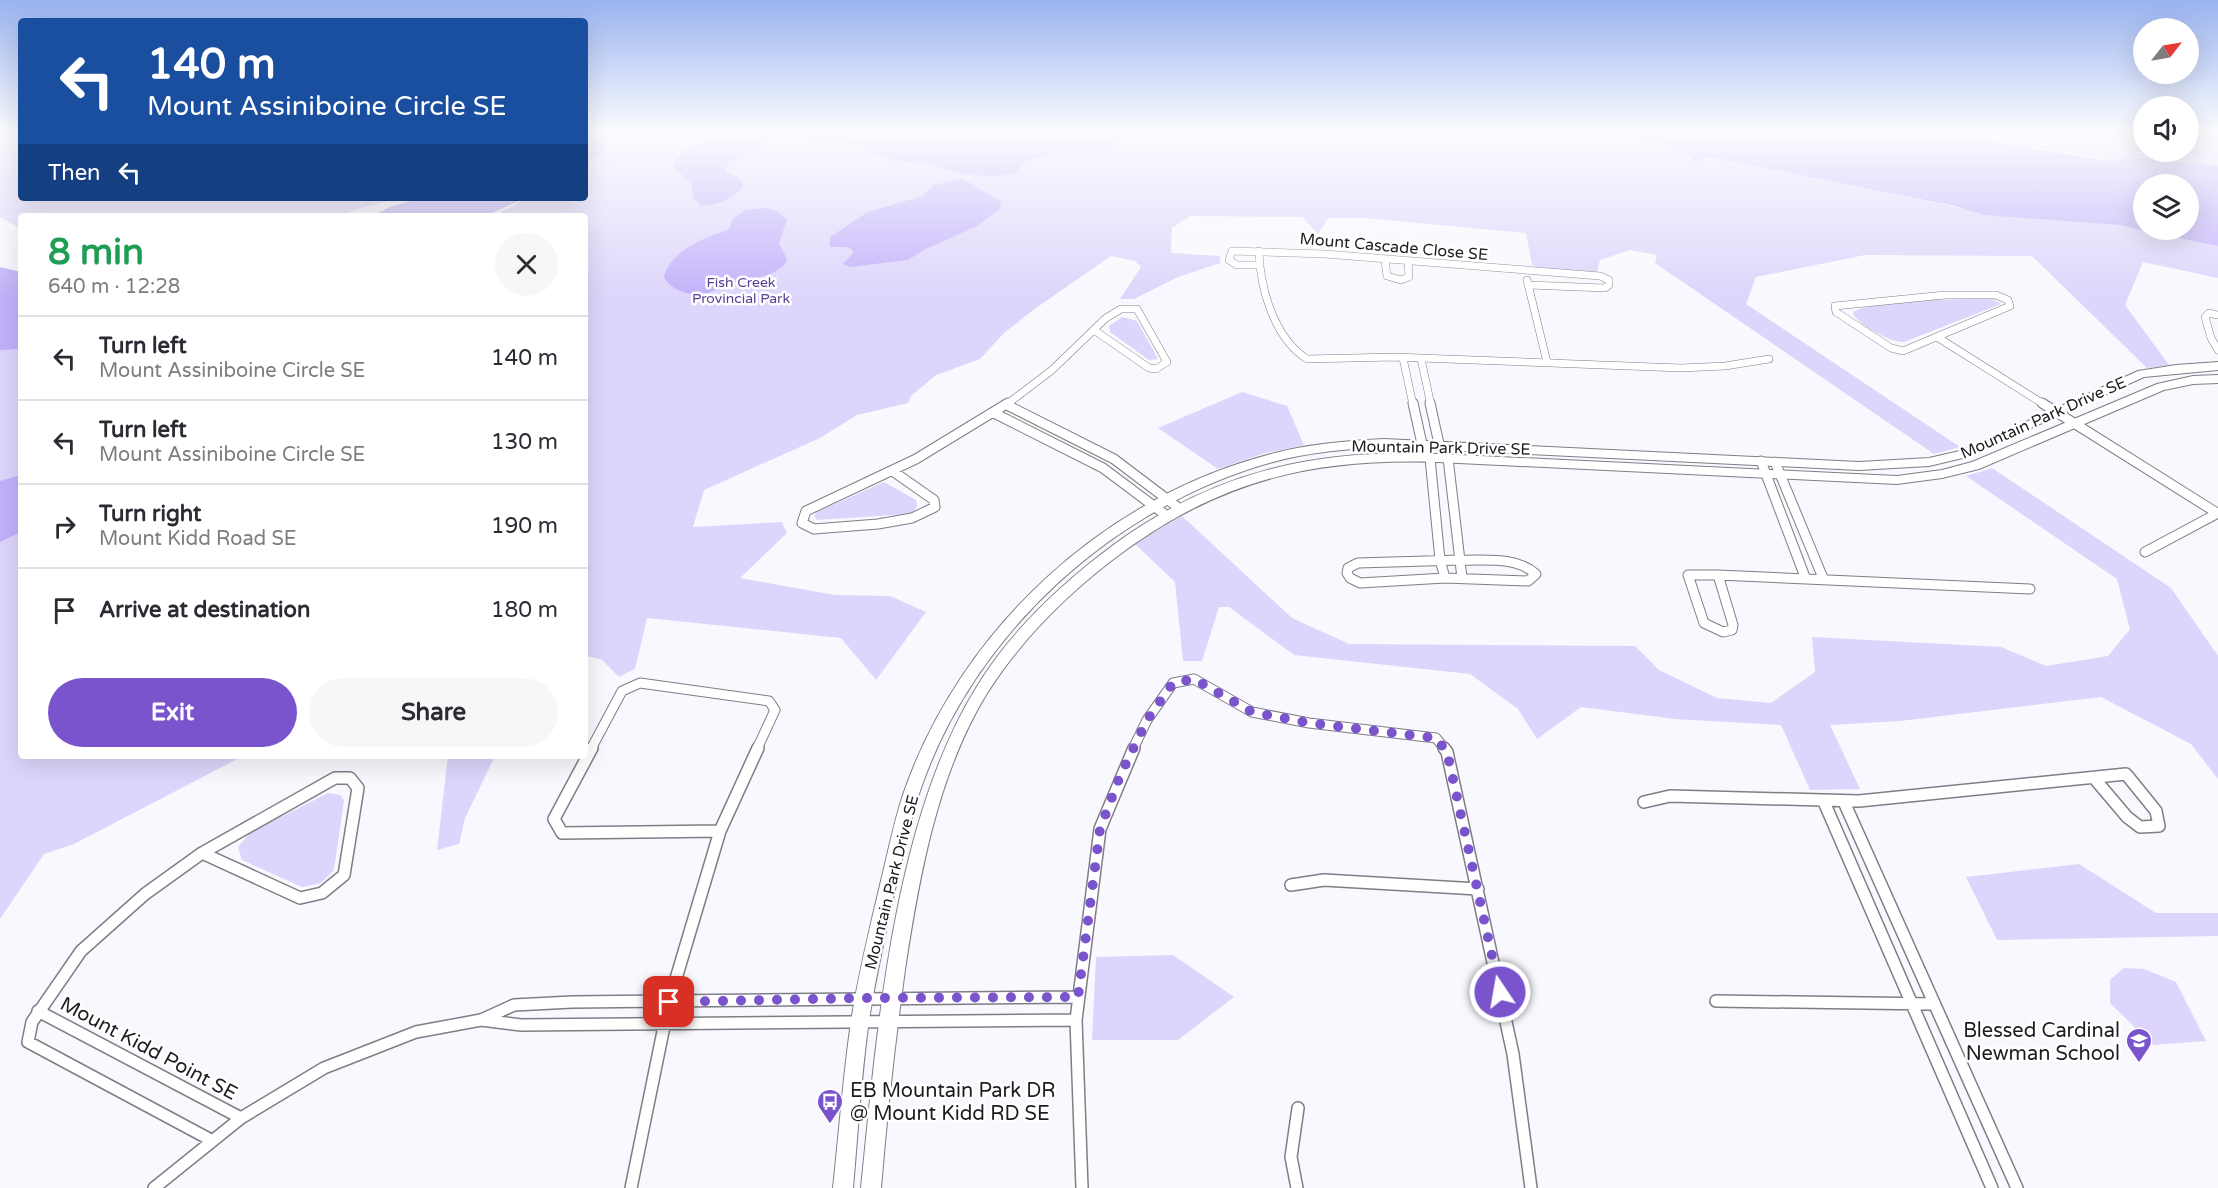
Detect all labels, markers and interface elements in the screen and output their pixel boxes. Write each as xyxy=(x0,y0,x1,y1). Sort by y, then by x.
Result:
north arrow xyxy=(2133,18,2199,84)
map controls xyxy=(2133,18,2199,240)
text: 140 m xyxy=(147,39,276,90)
icon: left xyxy=(48,42,126,120)
text: Mount Assiniboine Circle SE xyxy=(147,90,507,123)
button: sound xyxy=(2133,96,2199,162)
icon: left xyxy=(113,156,146,189)
text: Then xyxy=(48,160,101,186)
button: layers xyxy=(2133,174,2199,240)
street label: Mount Cascade Close SE xyxy=(1299,229,1489,265)
text: 8 min xyxy=(48,231,144,274)
button: close xyxy=(495,233,558,296)
park label: Fish Creek Provincial Park xyxy=(692,274,790,307)
text: 640 m · 12:28 xyxy=(48,275,180,299)
text: Turn left xyxy=(99,333,187,359)
icon: left xyxy=(48,342,81,375)
text: 140 m xyxy=(491,345,558,371)
text: Mount Assiniboine Circle SE xyxy=(99,359,365,383)
street label: Mountain Park Drive SE xyxy=(1957,372,2129,463)
text: Turn left xyxy=(99,417,187,443)
icon: left xyxy=(48,426,81,459)
text: 130 m xyxy=(491,429,558,455)
street label: Mountain Park Drive SE xyxy=(1351,436,1531,460)
text: Mount Assiniboine Circle SE xyxy=(99,443,365,467)
text: Turn right xyxy=(99,501,201,527)
icon: right xyxy=(48,510,81,543)
text: 190 m xyxy=(491,513,558,539)
text: Mount Kidd Road SE xyxy=(99,527,297,551)
icon: arrive xyxy=(48,594,81,627)
text: Arrive at destination xyxy=(99,597,310,623)
text: 180 m xyxy=(491,597,558,623)
button: Exit xyxy=(48,678,297,747)
button: Share xyxy=(309,678,558,747)
street label: Mountain Park Drive SE xyxy=(861,793,923,972)
position arrow xyxy=(1468,960,1532,1024)
pin xyxy=(643,976,694,1027)
icon: arrive xyxy=(652,985,685,1018)
street label: Mount Kidd Point SE xyxy=(56,992,241,1106)
place label: Blessed Cardinal Newman School xyxy=(1963,1019,2120,1066)
school or university icon: Blessed Cardinal Newman School xyxy=(2124,1026,2154,1064)
place label: EB Mountain Park DR @ Mount Kidd RD SE xyxy=(850,1079,1056,1126)
bus stop icon: EB Mountain Park DR @ Mount Kidd RD SE xyxy=(815,1087,845,1125)

